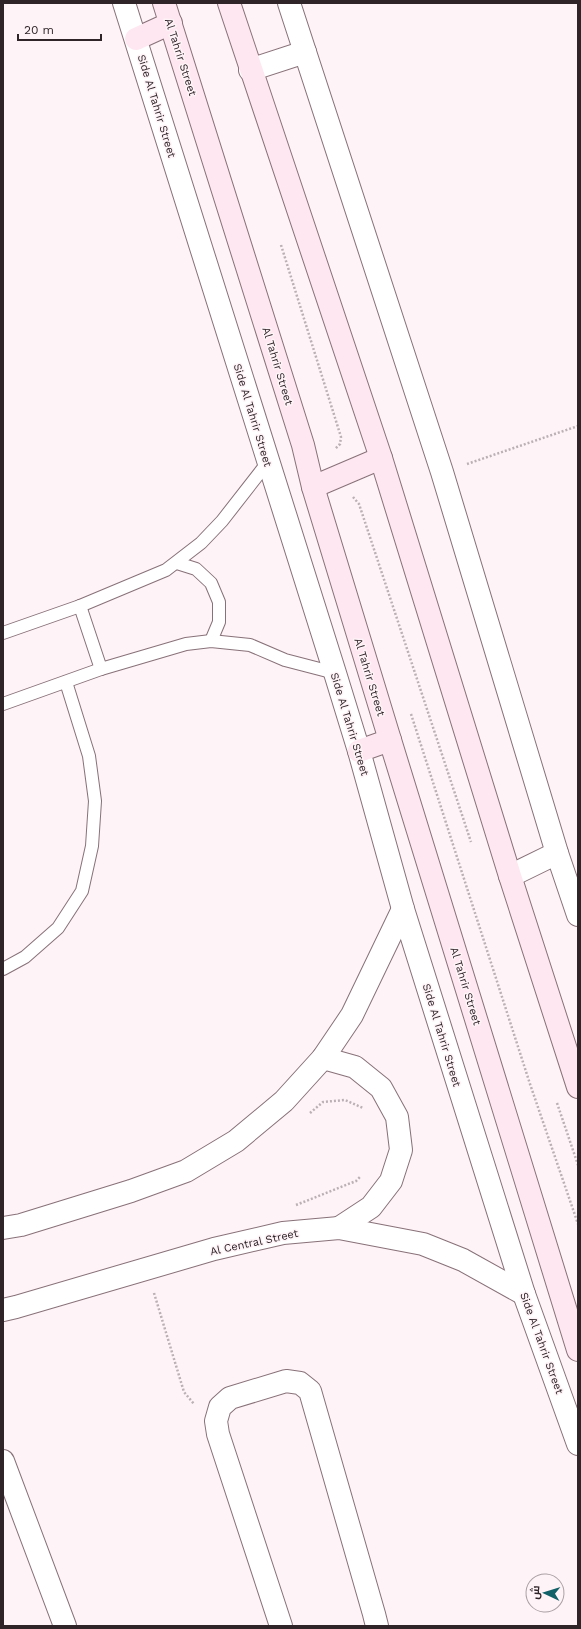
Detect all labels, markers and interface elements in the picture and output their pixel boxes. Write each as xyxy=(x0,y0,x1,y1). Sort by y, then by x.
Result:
scale bar xyxy=(18,16,101,42)
street label: Al Tahrir Street xyxy=(162,17,199,98)
text: 20 m xyxy=(24,23,54,37)
street label: Side Al Tahrir Street xyxy=(135,53,179,160)
street label: Al Tahrir Street xyxy=(259,326,296,407)
street label: Side Al Tahrir Street xyxy=(231,362,275,469)
street label: Al Tahrir Street xyxy=(351,637,388,718)
street label: Side Al Tahrir Street xyxy=(328,671,372,778)
street label: Al Tahrir Street xyxy=(447,946,484,1027)
street label: Side Al Tahrir Street xyxy=(420,982,464,1089)
street label: Al Central Street xyxy=(209,1227,300,1258)
street label: Side Al Tahrir Street xyxy=(517,1291,566,1396)
north arrow xyxy=(525,1573,565,1613)
text: ش xyxy=(529,1585,542,1600)

